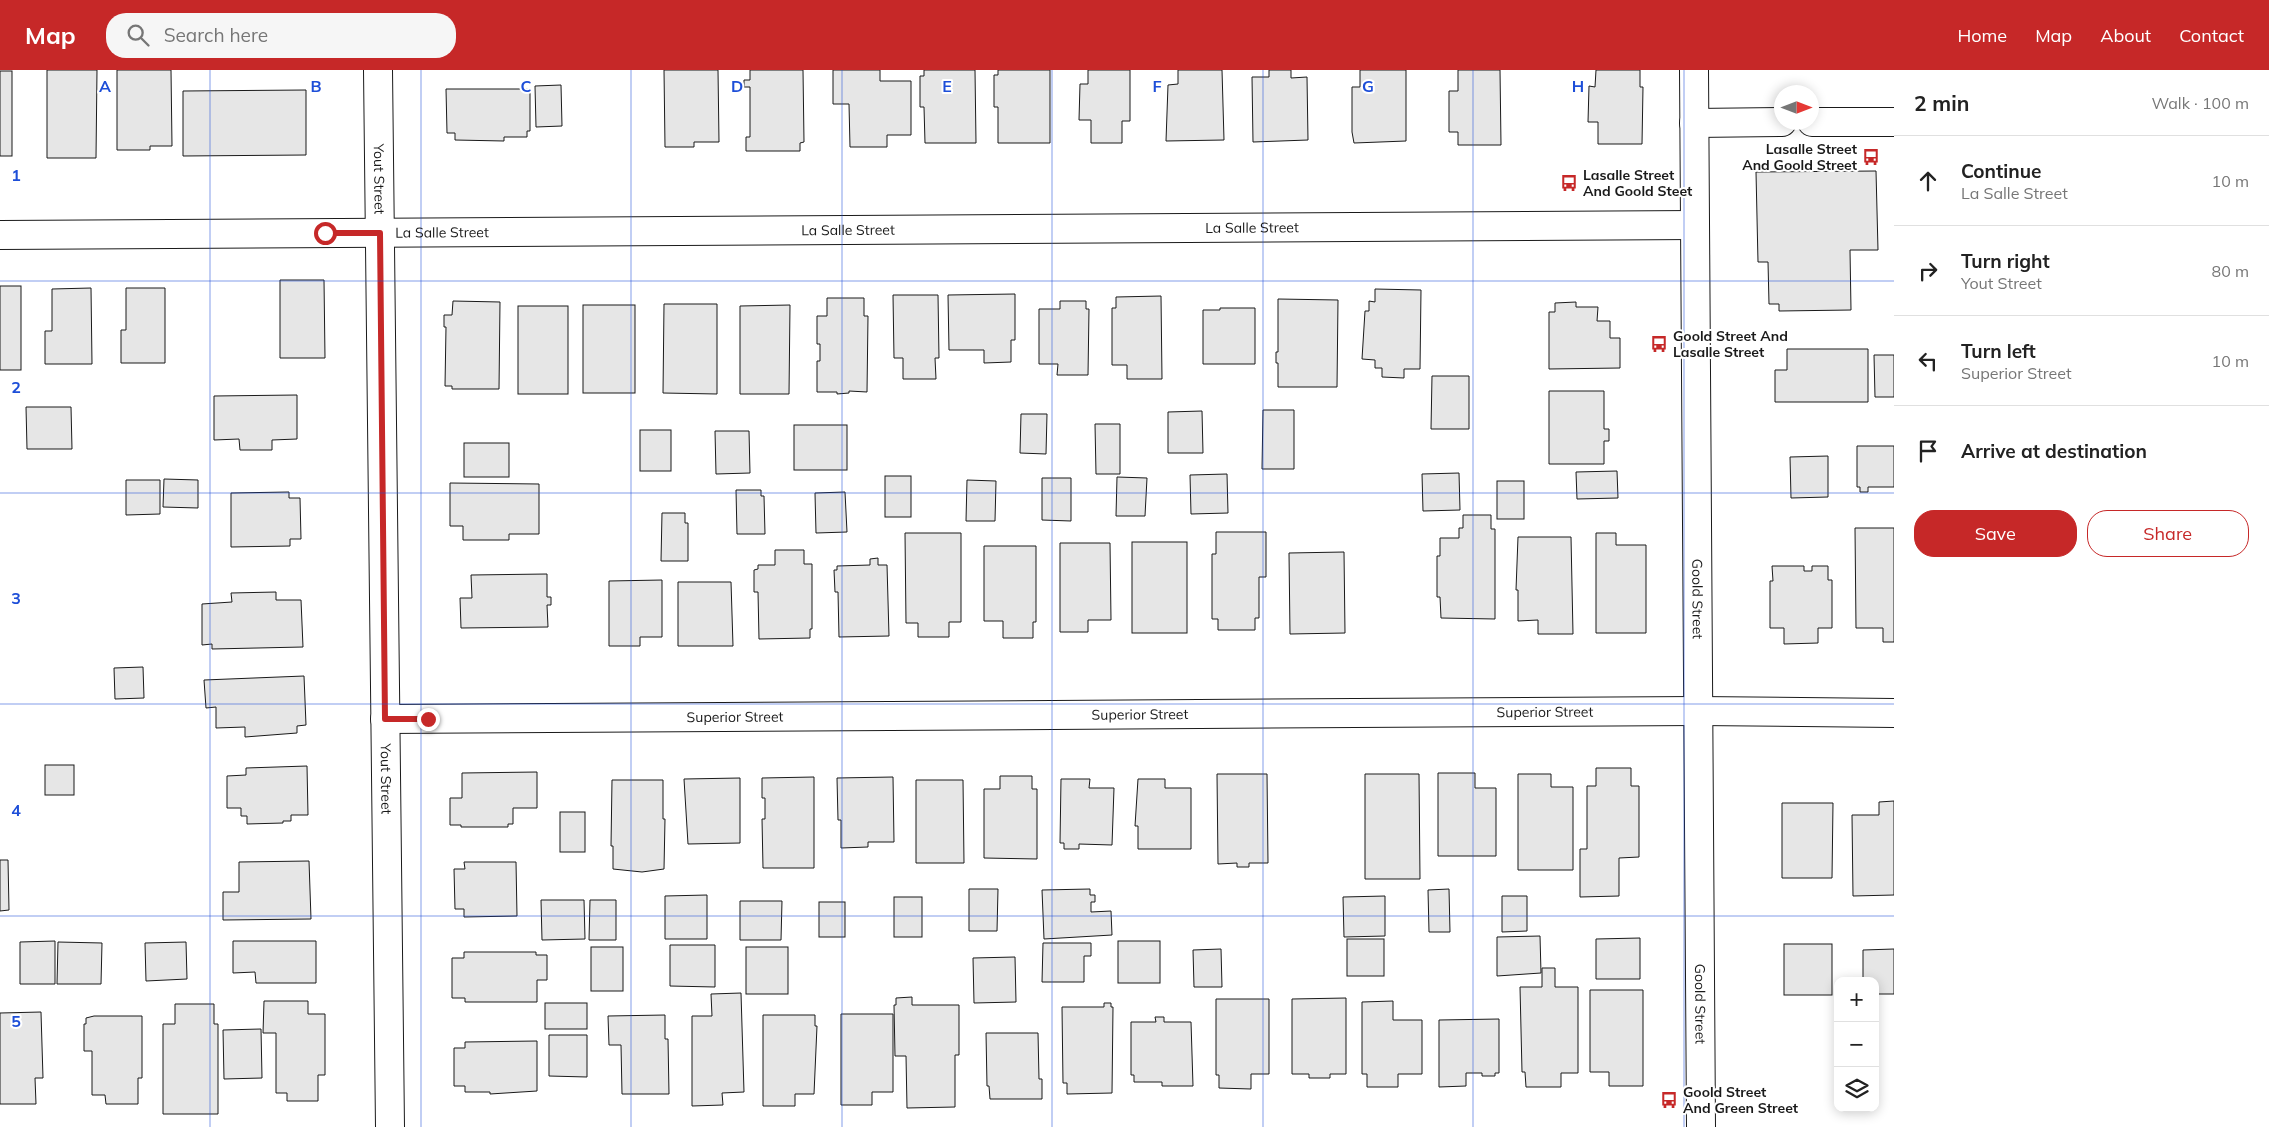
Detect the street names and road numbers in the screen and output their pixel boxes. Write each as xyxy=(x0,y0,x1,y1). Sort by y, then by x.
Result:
street label: Yout Street xyxy=(370,142,389,215)
street label: La Salle Street xyxy=(1205,218,1299,237)
street label: La Salle Street xyxy=(801,221,895,239)
street label: La Salle Street xyxy=(395,223,489,242)
street label: Goold Street xyxy=(1688,559,1707,639)
street label: Superior Street xyxy=(1497,703,1594,721)
street label: Superior Street xyxy=(1092,705,1189,724)
street label: Superior Street xyxy=(687,708,784,726)
street label: Yout Street xyxy=(377,742,395,815)
street label: Goold Street xyxy=(1691,964,1709,1044)

